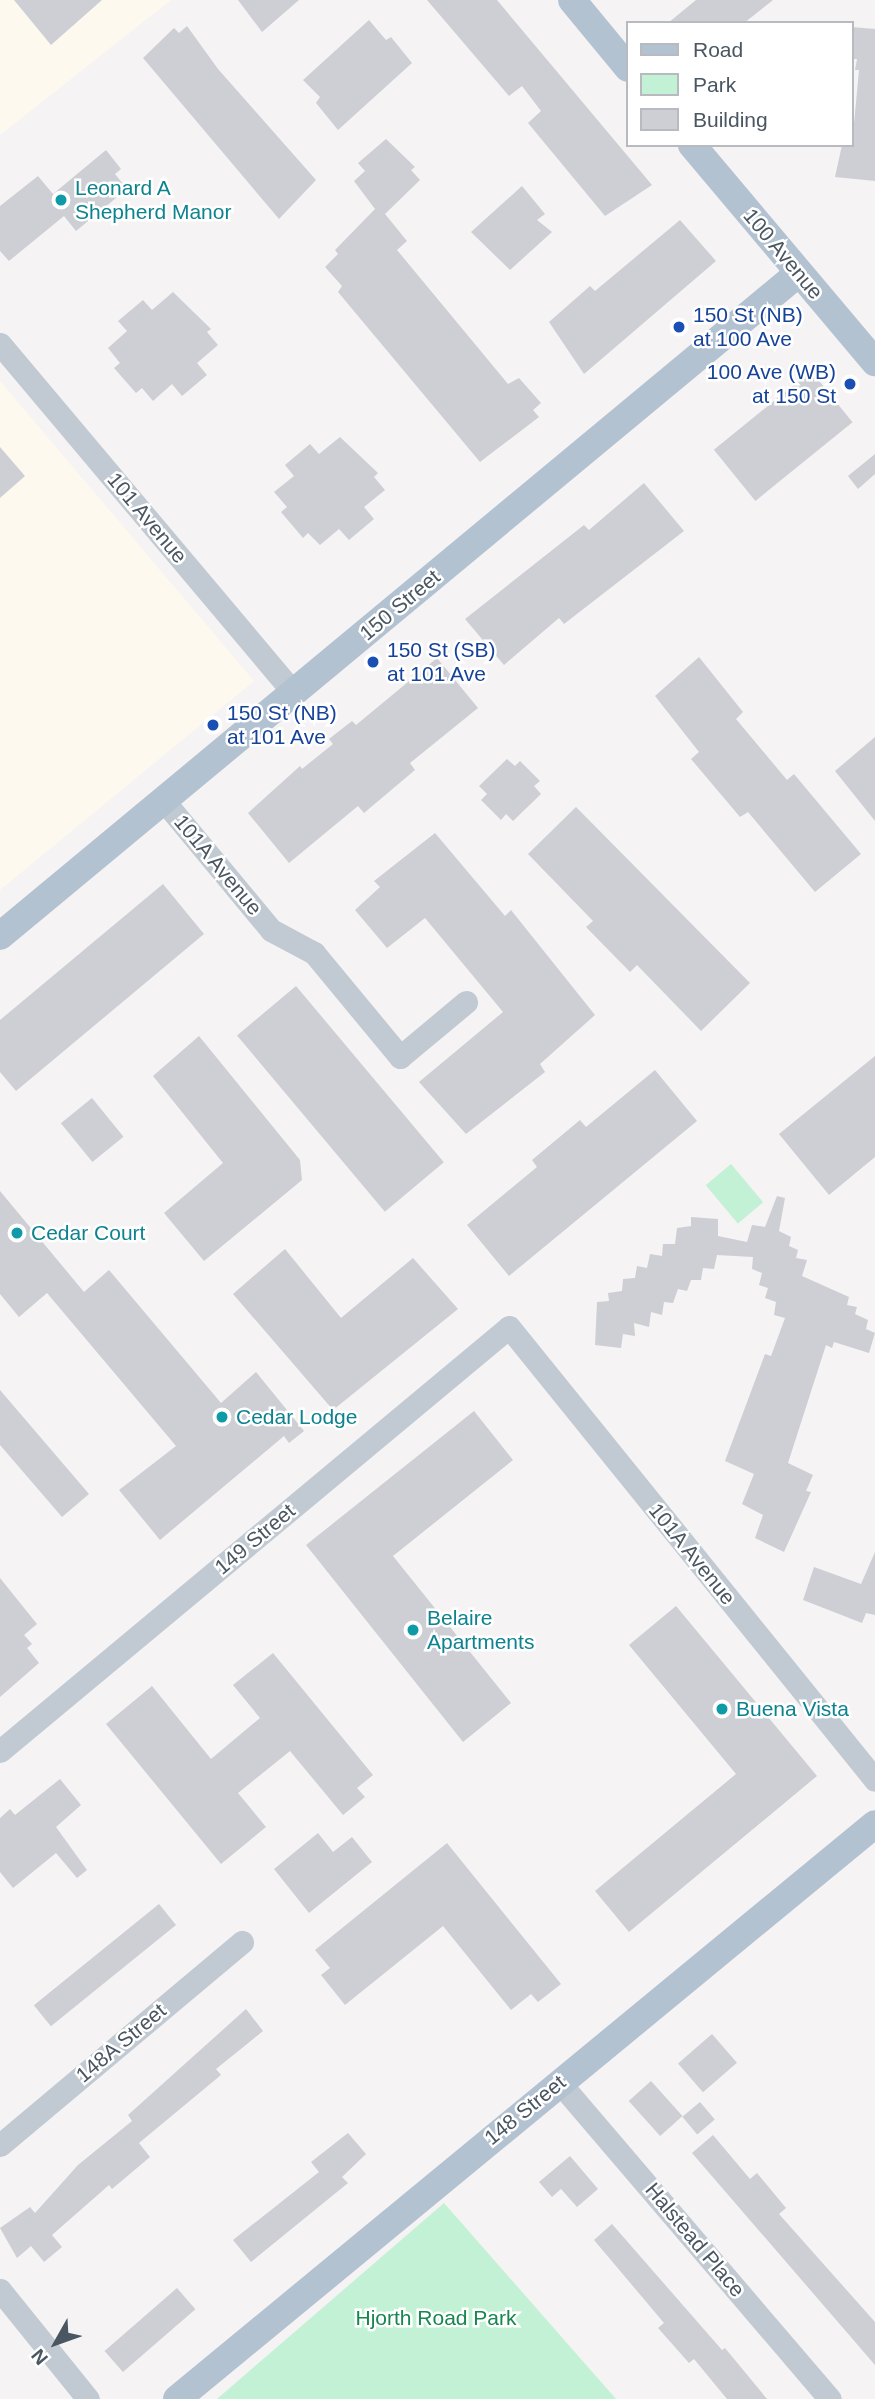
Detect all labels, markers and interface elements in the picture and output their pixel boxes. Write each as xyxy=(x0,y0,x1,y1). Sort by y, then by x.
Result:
legend xyxy=(626,21,854,147)
text: Road xyxy=(693,38,743,61)
text: Park xyxy=(693,73,736,96)
text: Building xyxy=(693,108,768,131)
place label: Leonard A Shepherd Manor xyxy=(75,175,231,225)
marker: Leonard A Shepherd Manor xyxy=(53,192,69,208)
street label: 100 Avenue xyxy=(737,203,829,305)
place label: 150 St (NB) at 100 Ave xyxy=(693,302,803,352)
marker: 150 St (NB) at 100 Ave xyxy=(671,319,687,335)
place label: 100 Ave (WB) at 150 St xyxy=(706,359,836,409)
marker: 100 Ave (WB) at 150 St xyxy=(842,376,858,392)
street label: 101 Avenue xyxy=(101,467,193,569)
street label: 150 Street xyxy=(355,564,445,646)
place label: 150 St (SB) at 101 Ave xyxy=(387,637,496,687)
marker: 150 St (SB) at 101 Ave xyxy=(365,654,381,670)
place label: 150 St (NB) at 101 Ave xyxy=(227,700,337,750)
marker: 150 St (NB) at 101 Ave xyxy=(205,717,221,733)
street label: 101A Avenue xyxy=(168,809,268,921)
place label: Cedar Court xyxy=(31,1220,145,1246)
marker: Cedar Court xyxy=(9,1225,25,1241)
place label: Cedar Lodge xyxy=(236,1404,357,1430)
marker: Cedar Lodge xyxy=(214,1409,230,1425)
street label: 101A Avenue xyxy=(643,1497,741,1611)
street label: 149 Street xyxy=(210,1498,300,1580)
place label: Belaire Apartments xyxy=(427,1605,534,1655)
marker: Belaire Apartments xyxy=(405,1622,421,1638)
place label: Buena Vista xyxy=(736,1696,849,1722)
marker: Buena Vista xyxy=(714,1701,730,1717)
street label: 148A Street xyxy=(70,1998,172,2088)
street label: 148 Street xyxy=(479,2070,571,2150)
street label: Halstead Place xyxy=(640,2178,750,2302)
park label: Hjorth Road Park xyxy=(355,2305,517,2331)
north arrow xyxy=(21,2308,91,2378)
text: N xyxy=(27,2345,52,2369)

